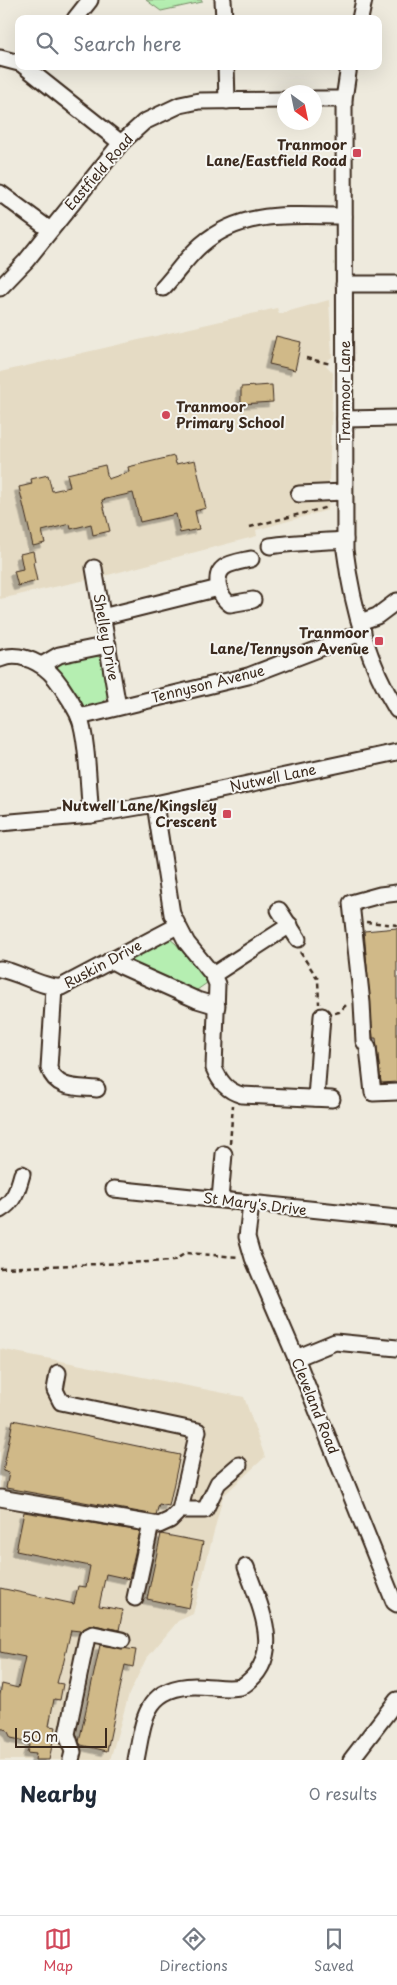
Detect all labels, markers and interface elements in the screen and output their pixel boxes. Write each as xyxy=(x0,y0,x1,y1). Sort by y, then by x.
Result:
search box xyxy=(15,15,382,70)
icon: search xyxy=(33,29,61,57)
text: Search here xyxy=(73,29,182,57)
north arrow xyxy=(277,85,322,130)
street label: Eastfield Road xyxy=(59,129,138,215)
place label: Tranmoor Lane/Eastfield Road xyxy=(206,134,348,171)
marker: Tranmoor Lane/Eastfield Road xyxy=(351,147,363,159)
street label: Tranmoor Lane xyxy=(334,340,355,444)
place label: Tranmoor Primary School xyxy=(176,396,285,433)
marker: Tranmoor Primary School xyxy=(160,409,172,421)
street label: Shelley Drive xyxy=(88,592,125,682)
place label: Tranmoor Lane/Tennyson Avenue xyxy=(210,622,370,659)
marker: Tranmoor Lane/Tennyson Avenue xyxy=(373,635,385,647)
street label: Tennyson Avenue xyxy=(149,659,267,708)
street label: Nutwell Lane xyxy=(228,758,318,797)
place label: Nutwell Lane/Kingsley Crescent xyxy=(62,795,217,832)
marker: Nutwell Lane/Kingsley Crescent xyxy=(221,808,233,820)
street label: Ruskin Drive xyxy=(60,934,145,993)
street label: St Mary's Drive xyxy=(202,1187,308,1220)
street label: Cleveland Road xyxy=(287,1354,344,1457)
scale bar xyxy=(15,1725,108,1748)
text: 50 m xyxy=(22,1726,58,1747)
text: Nearby xyxy=(20,1777,97,1809)
text: 0 results xyxy=(309,1781,377,1805)
tab: Map xyxy=(43,1925,73,1976)
tab: Directions xyxy=(160,1925,228,1976)
tab: Saved xyxy=(314,1925,354,1976)

